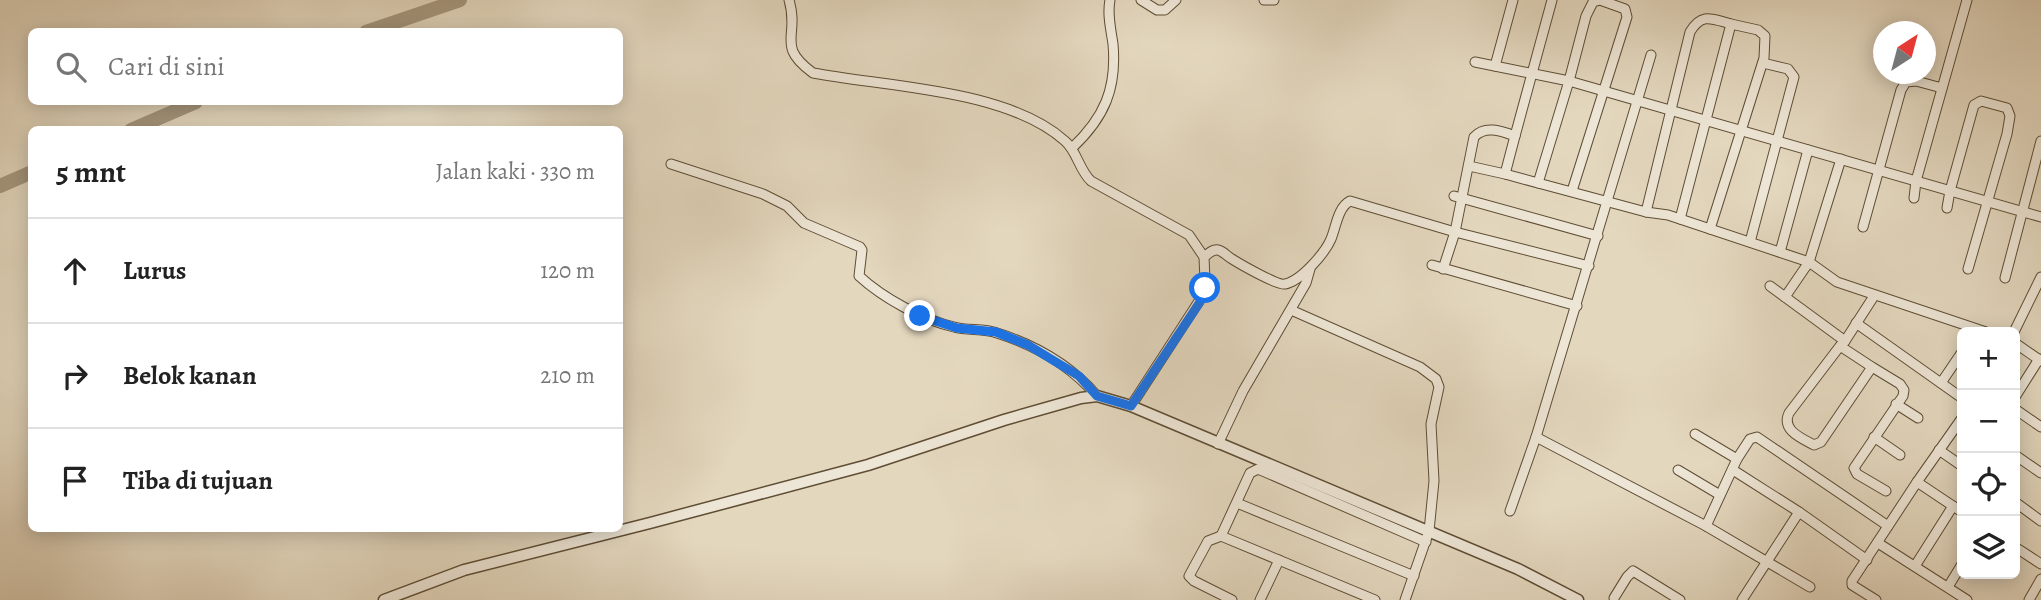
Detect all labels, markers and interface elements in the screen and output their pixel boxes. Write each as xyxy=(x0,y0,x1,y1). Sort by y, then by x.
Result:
north arrow xyxy=(1873,21,1936,84)
search box xyxy=(28,28,623,105)
icon: search xyxy=(52,48,90,86)
text: Cari di sini xyxy=(108,49,225,84)
text: 5 mnt xyxy=(56,152,126,192)
text: Jalan kaki · 330 m xyxy=(436,156,595,187)
icon: ahead xyxy=(56,252,94,290)
text: Lurus xyxy=(123,253,186,288)
text: 120 m xyxy=(540,255,595,286)
route start xyxy=(1189,272,1220,303)
route end xyxy=(904,300,935,331)
map controls xyxy=(1957,327,2020,579)
button: + xyxy=(1957,327,2020,390)
icon: right xyxy=(56,357,94,395)
text: Belok kanan xyxy=(123,358,257,393)
text: 210 m xyxy=(540,360,595,391)
button: − xyxy=(1957,390,2020,453)
button: locate xyxy=(1957,453,2020,516)
icon: arrive xyxy=(56,462,94,500)
text: Tiba di tujuan xyxy=(123,463,273,498)
button: layers xyxy=(1957,516,2020,579)

